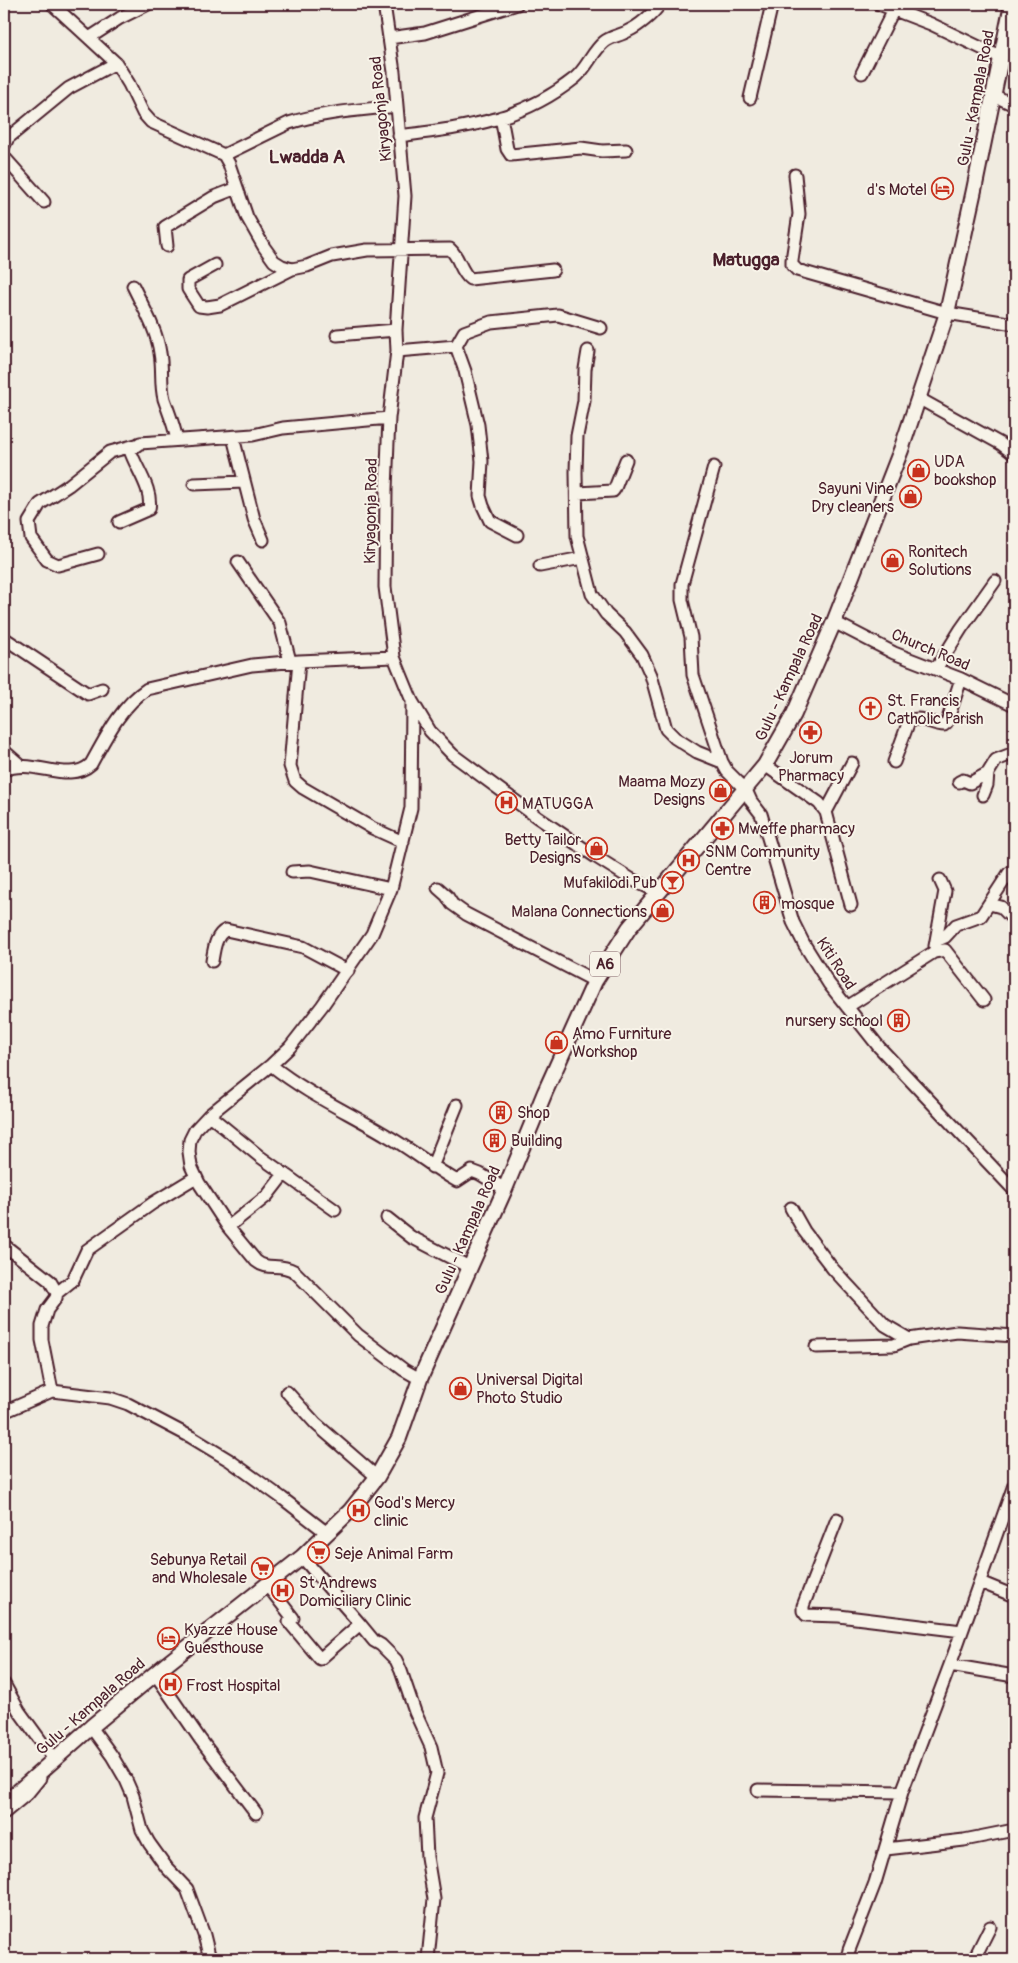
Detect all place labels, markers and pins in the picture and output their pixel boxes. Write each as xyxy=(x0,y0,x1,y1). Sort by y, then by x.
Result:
hotel icon: d's Motel xyxy=(931,177,955,201)
place label: d's Motel xyxy=(867,180,927,200)
place label: UDA bookshop xyxy=(934,452,997,490)
shop icon: UDA bookshop xyxy=(906,458,930,482)
place label: Sayuni Vine Dry cleaners xyxy=(811,479,894,517)
shop icon: Sayuni Vine Dry cleaners xyxy=(898,485,922,509)
place label: Ronitech Solutions xyxy=(908,542,971,580)
shop icon: Ronitech Solutions xyxy=(880,548,904,572)
place label: St. Francis Catholic Parish xyxy=(887,691,983,729)
church icon: St. Francis Catholic Parish xyxy=(859,697,883,721)
pharmacy icon: Jorum Pharmacy xyxy=(799,721,823,745)
place label: Jorum Pharmacy xyxy=(778,748,844,786)
place label: Maama Mozy Designs xyxy=(618,772,705,810)
shop icon: Maama Mozy Designs xyxy=(709,778,733,802)
hospital icon: MATUGGA xyxy=(494,791,518,815)
place label: MATUGGA xyxy=(522,794,594,814)
pharmacy icon: Mweffe pharmacy xyxy=(710,816,734,840)
place label: Mweffe pharmacy xyxy=(738,819,855,839)
place label: Betty Tailor Designs xyxy=(505,830,581,868)
shop icon: Betty Tailor Designs xyxy=(585,836,609,860)
place label: SNM Community Centre xyxy=(705,842,820,880)
hospital icon: SNM Community Centre xyxy=(677,848,701,872)
bar icon: Mufakilodi Pub xyxy=(661,870,685,894)
place label: Mufakilodi Pub xyxy=(563,873,657,893)
building icon: mosque xyxy=(753,891,777,915)
place label: mosque xyxy=(781,894,834,914)
shop icon: Malana Connections xyxy=(651,899,675,923)
place label: Malana Connections xyxy=(511,902,647,922)
building icon: nursery school xyxy=(887,1008,911,1032)
place label: nursery school xyxy=(785,1011,883,1031)
place label: Amo Furniture Workshop xyxy=(572,1024,672,1062)
shop icon: Amo Furniture Workshop xyxy=(544,1030,568,1054)
building icon: Shop xyxy=(489,1100,513,1124)
place label: Shop xyxy=(517,1103,550,1123)
building icon: Building xyxy=(483,1128,507,1152)
place label: Building xyxy=(511,1131,562,1151)
place label: Universal Digital Photo Studio xyxy=(476,1370,583,1408)
shop icon: Universal Digital Photo Studio xyxy=(448,1376,472,1400)
place label: God's Mercy clinic xyxy=(374,1493,455,1531)
hospital icon: God's Mercy clinic xyxy=(346,1499,370,1523)
supermarket icon: Seje Animal Farm xyxy=(306,1541,330,1565)
place label: Seje Animal Farm xyxy=(334,1544,453,1564)
place label: Sebunya Retail and Wholesale xyxy=(150,1550,247,1588)
supermarket icon: Sebunya Retail and Wholesale xyxy=(251,1556,275,1580)
place label: St Andrews Domiciliary Clinic xyxy=(299,1573,412,1611)
hospital icon: St Andrews Domiciliary Clinic xyxy=(271,1579,295,1603)
place label: Kyazze House Guesthouse xyxy=(184,1620,278,1658)
hotel icon: Kyazze House Guesthouse xyxy=(156,1626,180,1650)
hospital icon: Frost Hospital xyxy=(158,1673,182,1697)
place label: Frost Hospital xyxy=(186,1676,281,1696)

